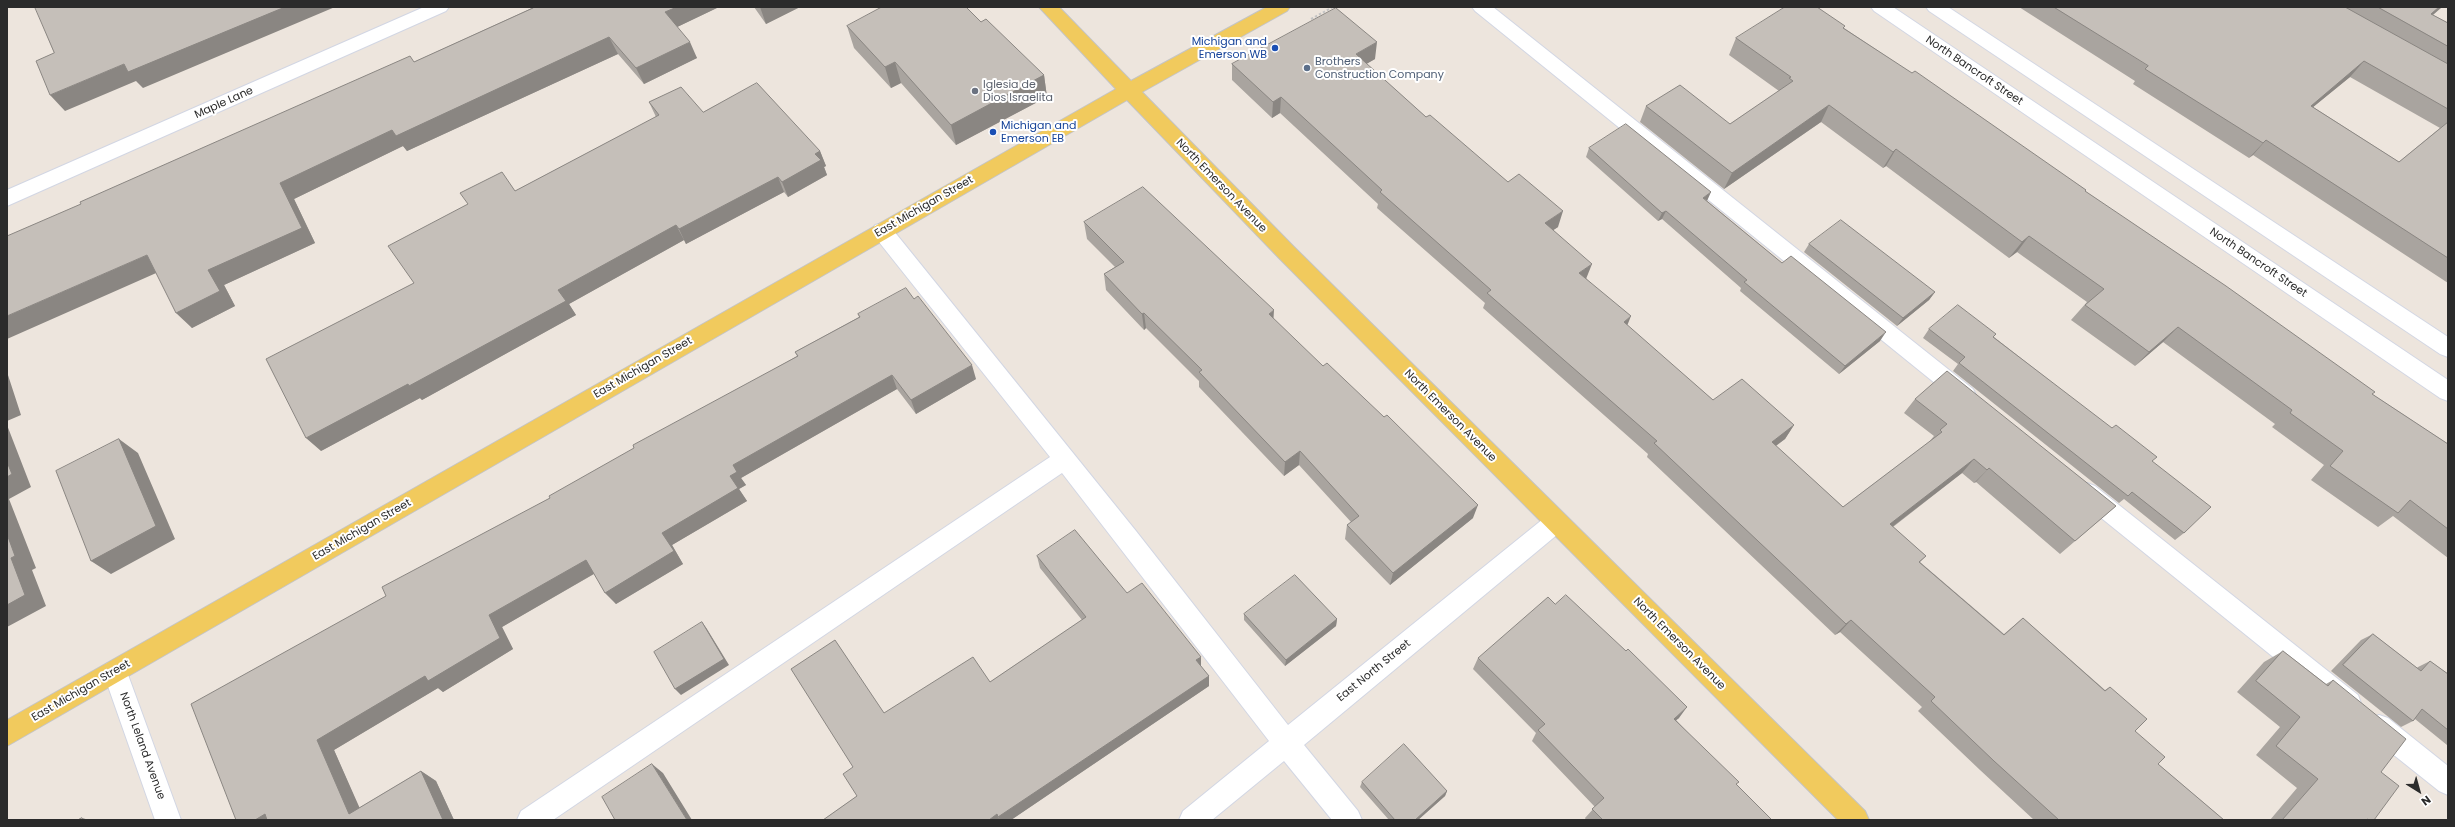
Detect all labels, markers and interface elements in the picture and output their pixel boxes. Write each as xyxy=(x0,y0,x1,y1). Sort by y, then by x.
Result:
street label: North Bancroft Street xyxy=(1923,33,2025,109)
place label: Michigan and Emerson WB xyxy=(1192,35,1267,61)
marker: Michigan and Emerson WB xyxy=(1270,43,1280,53)
place label: Brothers Construction Company xyxy=(1315,55,1444,81)
marker: Brothers Construction Company xyxy=(1302,63,1312,73)
place label: Iglesia de Dios Israelita xyxy=(983,78,1053,104)
street label: Maple Lane xyxy=(193,84,255,122)
marker: Iglesia de Dios Israelita xyxy=(970,86,980,96)
place label: Michigan and Emerson EB xyxy=(1001,119,1076,145)
marker: Michigan and Emerson EB xyxy=(988,127,998,137)
street label: North Emerson Avenue xyxy=(1173,137,1269,235)
street label: East Michigan Street xyxy=(872,173,976,241)
street label: North Bancroft Street xyxy=(2207,225,2309,301)
street label: East Michigan Street xyxy=(591,334,695,402)
street label: North Emerson Avenue xyxy=(1401,367,1499,465)
street label: East Michigan Street xyxy=(310,496,414,564)
street label: North Emerson Avenue xyxy=(1630,595,1728,693)
street label: East North Street xyxy=(1335,637,1413,705)
street label: East Michigan Street xyxy=(29,657,133,725)
street label: North Leland Avenue xyxy=(116,691,168,801)
north arrow xyxy=(2399,771,2439,811)
text: N xyxy=(2418,792,2434,809)

